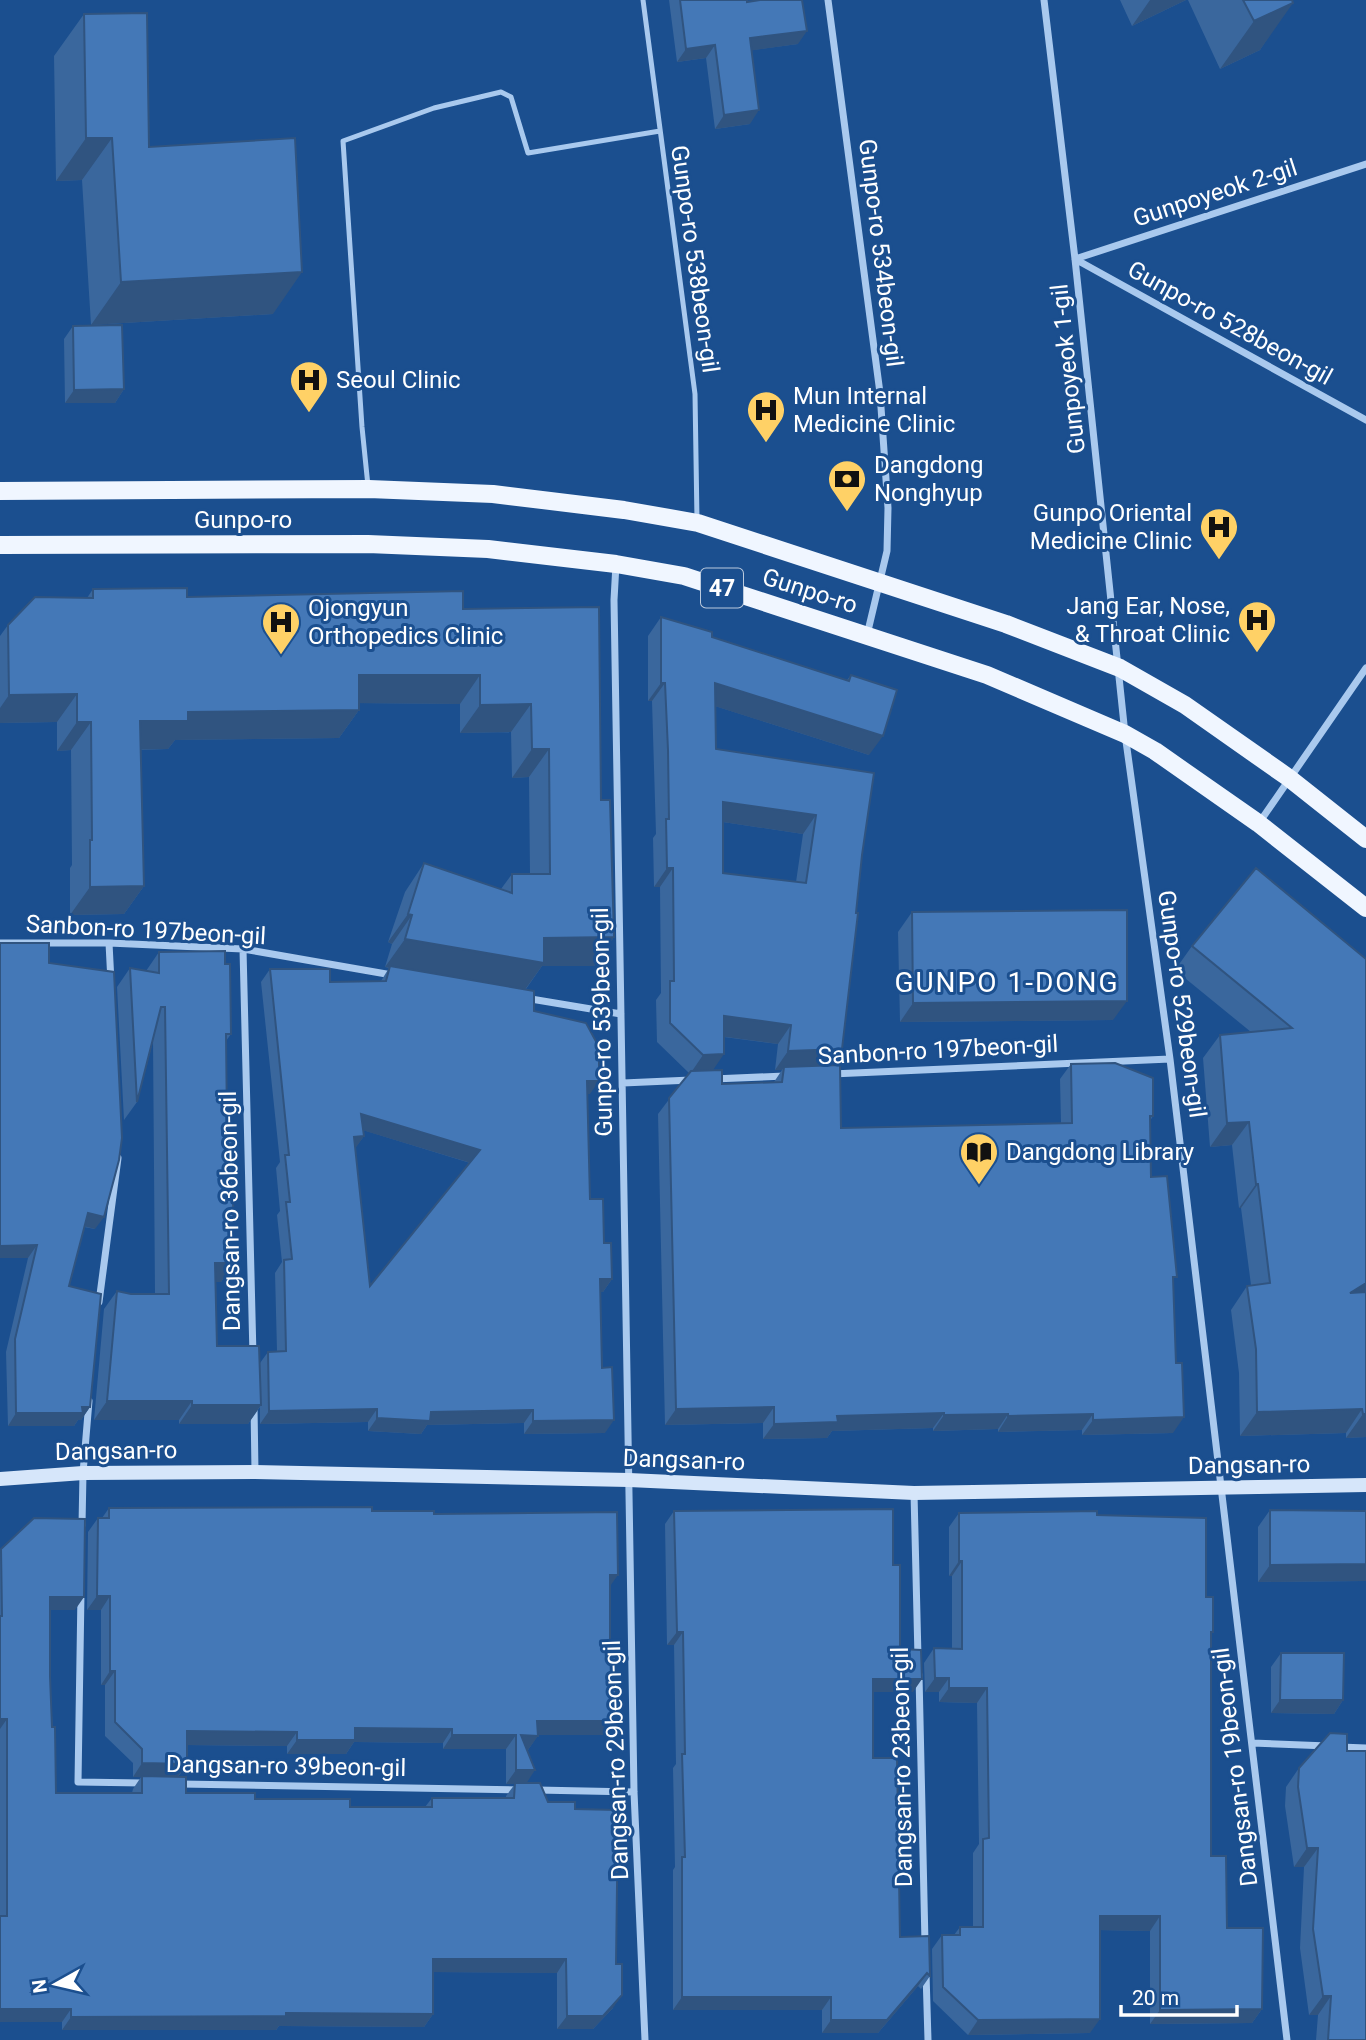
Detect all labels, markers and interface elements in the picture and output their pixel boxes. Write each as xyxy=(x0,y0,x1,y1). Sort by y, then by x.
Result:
street label: Gunpo-ro 534beon-gil xyxy=(853,137,909,369)
street label: Gunpo-ro 538beon-gil xyxy=(665,143,725,375)
street label: Gunpoyeok 2-gil xyxy=(1129,153,1301,233)
street label: Gunpo-ro 528beon-gil xyxy=(1123,255,1337,391)
street label: Gunpoyeok 1-gil xyxy=(1045,283,1091,455)
hospital icon: Seoul Clinic xyxy=(288,359,330,414)
place label: Seoul Clinic xyxy=(336,366,461,394)
place label: Mun Internal Medicine Clinic xyxy=(793,382,955,438)
hospital icon: Mun Internal Medicine Clinic xyxy=(745,389,787,444)
place label: Dangdong Nonghyup xyxy=(874,451,984,507)
bank icon: Dangdong Nonghyup xyxy=(826,458,868,513)
place label: Gunpo Oriental Medicine Clinic xyxy=(1030,499,1192,555)
street label: Gunpo-ro xyxy=(194,506,292,534)
hospital icon: Gunpo Oriental Medicine Clinic xyxy=(1198,506,1240,561)
street label: Gunpo-ro xyxy=(759,563,861,619)
road number: 47 xyxy=(701,568,743,608)
place label: Jang Ear, Nose, & Throat Clinic xyxy=(1066,592,1230,648)
place label: Ojongyun Orthopedics Clinic xyxy=(308,594,503,650)
hospital icon: Jang Ear, Nose, & Throat Clinic xyxy=(1236,599,1278,654)
hospital icon: Ojongyun Orthopedics Clinic xyxy=(260,601,302,656)
street label: Gunpo-ro 529beon-gil xyxy=(1152,888,1212,1120)
street label: Gunpo-ro 539beon-gil xyxy=(586,907,618,1137)
street label: Sanbon-ro 197beon-gil xyxy=(25,910,267,950)
district label: GUNPO 1-DONG xyxy=(894,966,1120,999)
street label: Sanbon-ro 197beon-gil xyxy=(817,1030,1059,1070)
street label: Dangsan-ro 36beon-gil xyxy=(214,1091,246,1331)
library icon: Dangdong Library xyxy=(958,1131,1000,1186)
place label: Dangdong Library xyxy=(1006,1138,1195,1166)
street label: Dangsan-ro xyxy=(55,1436,177,1466)
street label: Dangsan-ro xyxy=(622,1444,746,1476)
street label: Dangsan-ro xyxy=(1188,1450,1310,1480)
street label: Dangsan-ro 29beon-gil xyxy=(598,1639,634,1881)
street label: Dangsan-ro 19beon-gil xyxy=(1206,1646,1264,1888)
street label: Dangsan-ro 23beon-gil xyxy=(886,1647,918,1887)
street label: Dangsan-ro 39beon-gil xyxy=(166,1750,406,1782)
north arrow xyxy=(21,1949,91,2019)
scale bar xyxy=(1121,1974,1236,2018)
text: N xyxy=(27,1978,52,1995)
text: 20 m xyxy=(1132,1986,1179,2010)

